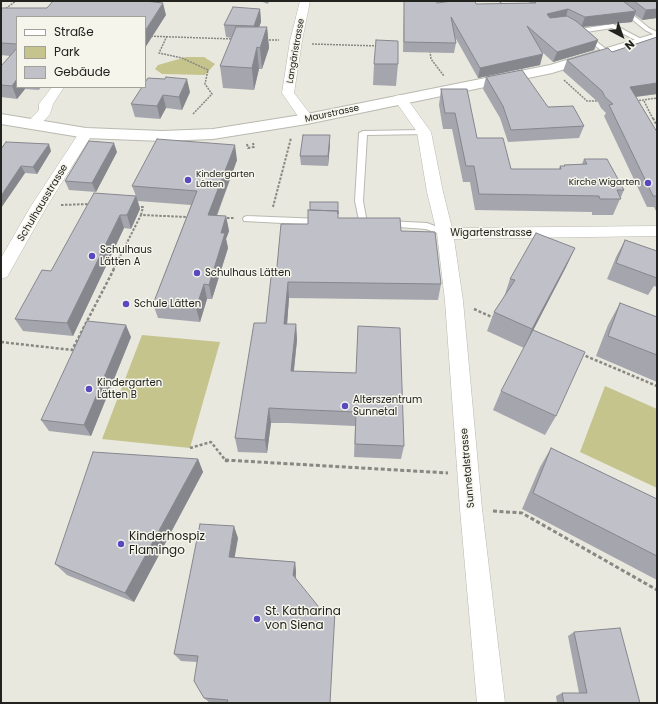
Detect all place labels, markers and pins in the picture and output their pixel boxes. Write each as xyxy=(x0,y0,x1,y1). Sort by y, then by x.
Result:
place label: Kindergarten Lätten xyxy=(196,170,255,191)
marker: Kindergarten Lätten xyxy=(183,175,193,185)
place label: Kirche Wigarten xyxy=(569,178,640,188)
marker: Kirche Wigarten xyxy=(643,178,653,188)
place label: Schulhaus Lätten A xyxy=(100,244,152,268)
marker: Schulhaus Lätten A xyxy=(87,251,97,261)
place label: Schulhaus Lätten xyxy=(205,267,291,279)
marker: Schulhaus Lätten xyxy=(192,268,202,278)
place label: Schule Lätten xyxy=(134,298,201,310)
marker: Schule Lätten xyxy=(121,299,131,309)
place label: Kindergarten Lätten B xyxy=(97,377,162,400)
marker: Kindergarten Lätten B xyxy=(84,384,94,394)
place label: Alterszentrum Sunnetal xyxy=(353,394,422,418)
marker: Alterszentrum Sunnetal xyxy=(340,401,350,411)
place label: Kinderhospiz Flamingo xyxy=(129,530,205,558)
marker: Kinderhospiz Flamingo xyxy=(116,539,126,549)
place label: St. Katharina von Siena xyxy=(265,605,341,633)
marker: St. Katharina von Siena xyxy=(252,614,262,624)

